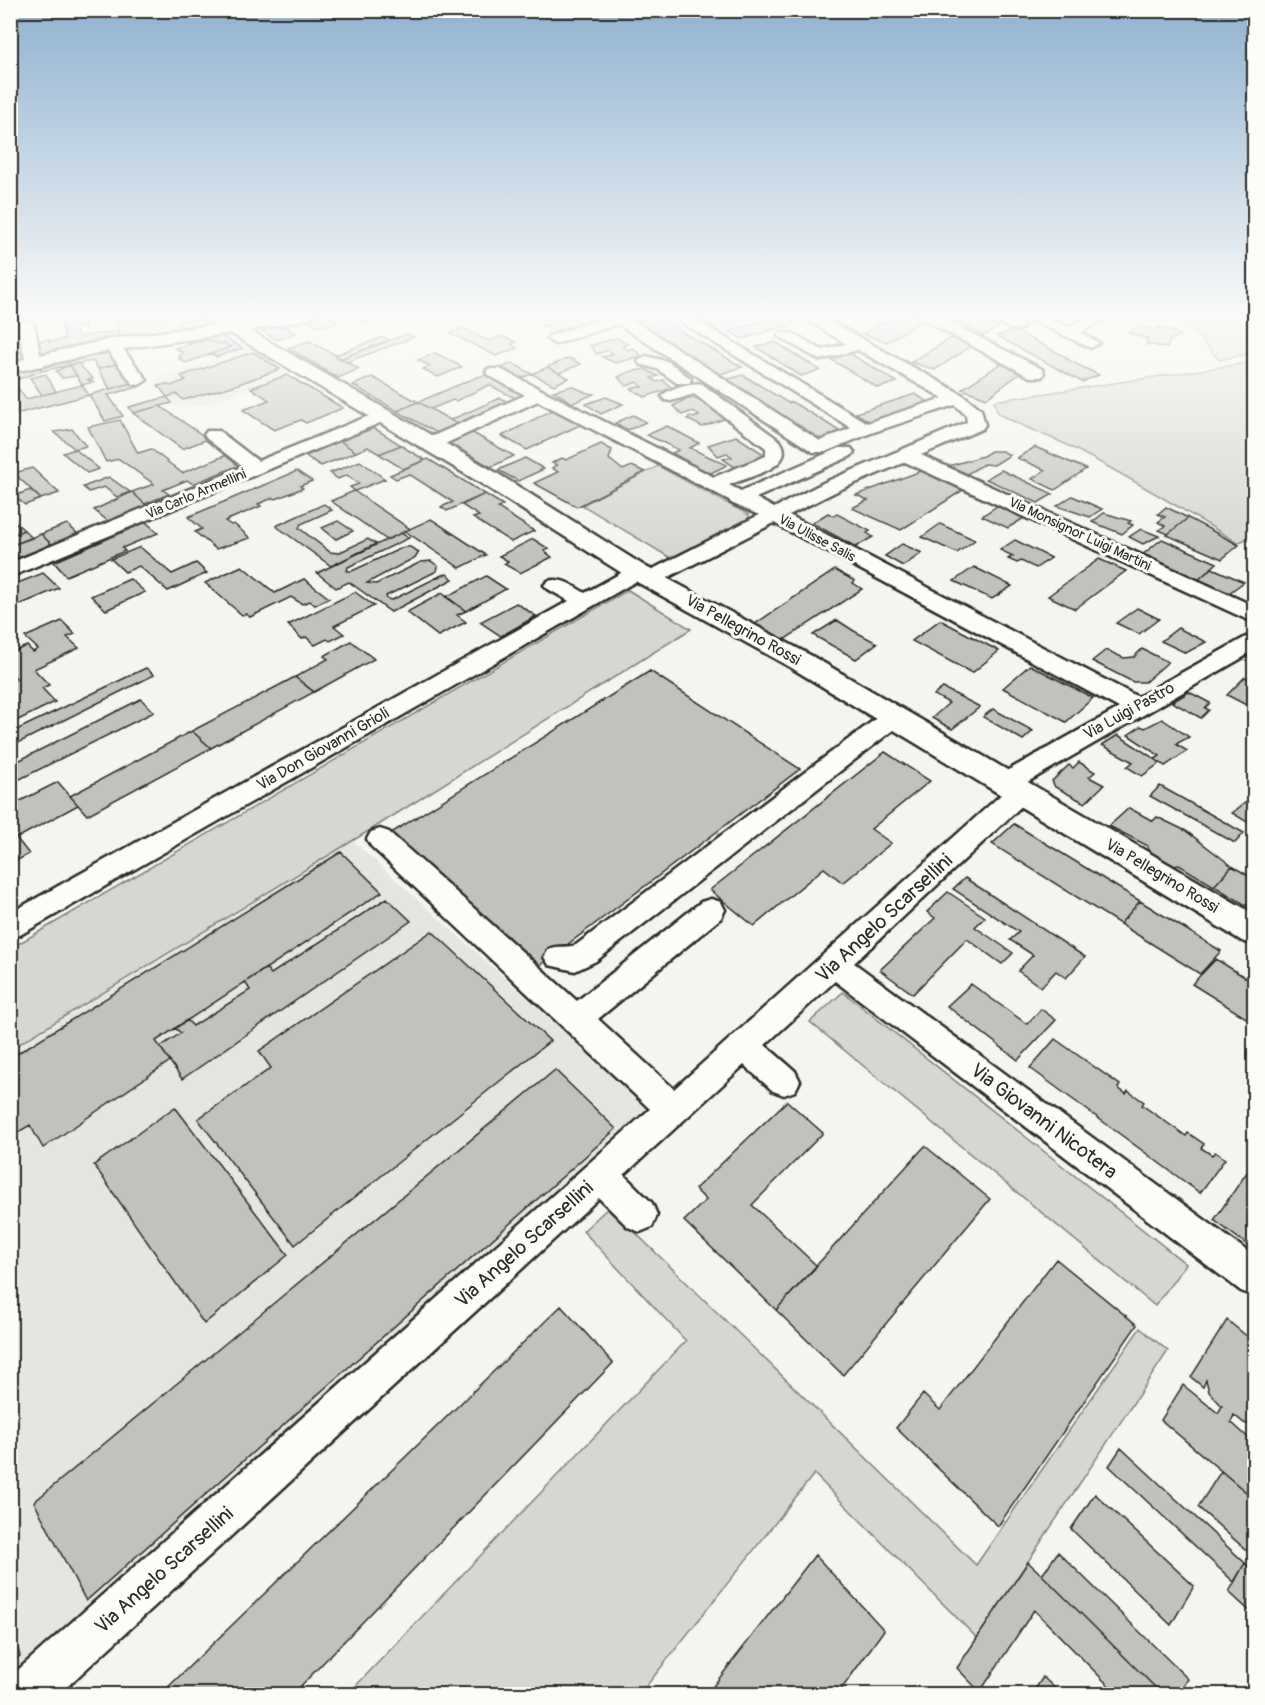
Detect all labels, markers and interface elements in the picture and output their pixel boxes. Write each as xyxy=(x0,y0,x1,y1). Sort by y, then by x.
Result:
street label: Via Carlo Armellini xyxy=(143,465,249,523)
street label: Via Monsignor Luigi Martini xyxy=(1006,494,1154,575)
street label: Via Ulisse Salis xyxy=(776,511,859,566)
street label: Via Pellegrino Rossi xyxy=(682,590,804,670)
street label: Via Luigi Pastro xyxy=(1080,678,1178,744)
street label: Via Don Giovanni Grioli xyxy=(253,703,393,795)
street label: Via Pellegrino Rossi xyxy=(1102,834,1222,918)
street label: Via Angelo Scarsellini xyxy=(810,848,958,988)
street label: Via Giovanni Nicotera xyxy=(966,1058,1122,1184)
street label: Via Angelo Scarsellini xyxy=(449,1175,599,1313)
street label: Via Angelo Scarsellini xyxy=(89,1501,239,1639)

